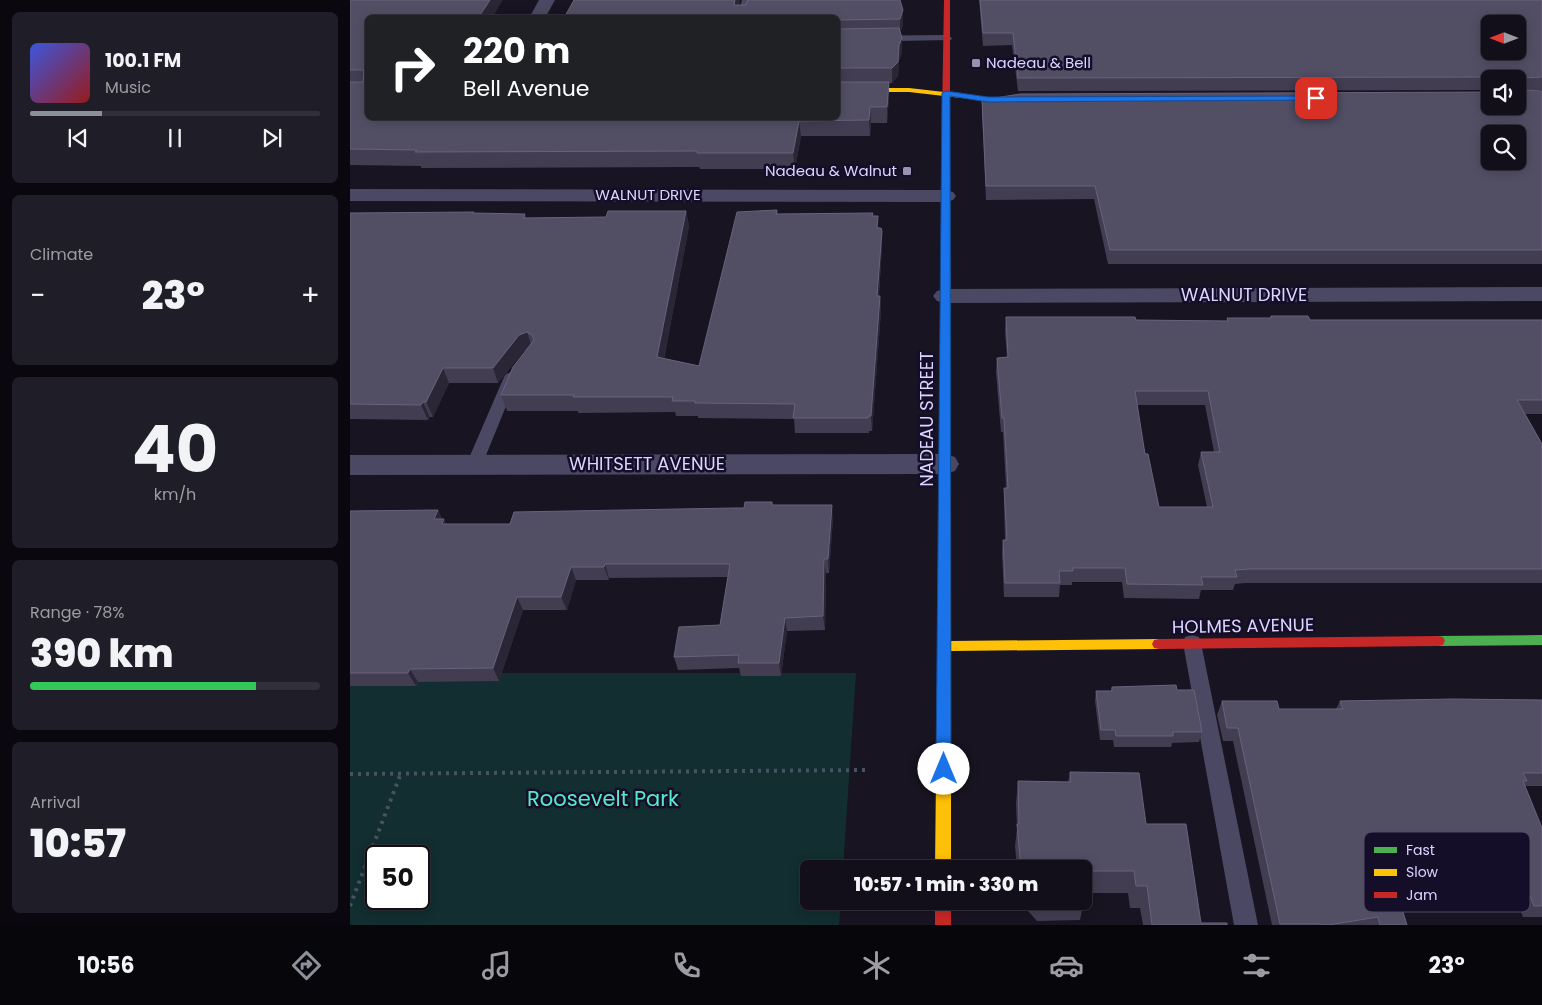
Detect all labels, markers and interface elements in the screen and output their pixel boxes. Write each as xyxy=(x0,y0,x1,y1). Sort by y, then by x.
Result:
north arrow xyxy=(1481,15,1526,60)
map controls xyxy=(1481,15,1526,170)
text: 220 m xyxy=(463,26,570,75)
icon: right xyxy=(380,35,445,100)
text: 100.1 FM xyxy=(105,47,181,74)
place label: Nadeau & Bell xyxy=(986,52,1091,73)
marker: Nadeau & Bell xyxy=(970,57,982,69)
button: sound xyxy=(1481,70,1526,115)
text: Bell Avenue xyxy=(463,73,589,104)
text: Music xyxy=(105,76,151,99)
pin xyxy=(1295,77,1337,119)
icon: arrive xyxy=(1302,84,1330,112)
icon: previous xyxy=(64,124,92,152)
icon: pause xyxy=(161,124,189,152)
icon: next xyxy=(258,124,286,152)
button: search xyxy=(1481,125,1526,170)
place label: Nadeau & Walnut xyxy=(765,160,897,181)
marker: Nadeau & Walnut xyxy=(901,165,913,177)
street label: WALNUT DRIVE xyxy=(595,184,701,205)
text: Climate xyxy=(30,243,93,266)
text: 23° xyxy=(142,269,205,322)
text: − xyxy=(30,276,45,315)
text: + xyxy=(301,276,320,315)
street label: WALNUT DRIVE xyxy=(1181,282,1307,307)
street label: NADEAU STREET xyxy=(914,351,939,487)
text: 40 xyxy=(132,404,218,495)
street label: WHITSETT AVENUE xyxy=(569,451,725,476)
text: km/h xyxy=(154,483,196,506)
text: Range · 78% xyxy=(30,601,124,624)
street label: HOLMES AVENUE xyxy=(1172,612,1314,639)
text: 390 km xyxy=(30,627,174,680)
position arrow xyxy=(917,742,969,794)
park label: Roosevelt Park xyxy=(527,784,679,813)
text: Arrival xyxy=(30,791,80,814)
text: 10:57 xyxy=(30,817,126,870)
legend xyxy=(1364,832,1530,912)
text: Fast xyxy=(1406,840,1435,860)
speed limit sign: 50 xyxy=(365,845,430,910)
text: Slow xyxy=(1406,862,1439,882)
text: 10:57 · 1 min · 330 m xyxy=(854,871,1038,898)
text: Jam xyxy=(1406,885,1437,905)
icon: directions xyxy=(289,948,324,983)
icon: music xyxy=(479,948,514,983)
icon: phone xyxy=(669,948,704,983)
icon: climate xyxy=(859,948,894,983)
icon: car xyxy=(1049,948,1084,983)
icon: filters xyxy=(1239,948,1274,983)
text: 10:56 xyxy=(77,950,135,981)
text: 23° xyxy=(1429,950,1465,981)

